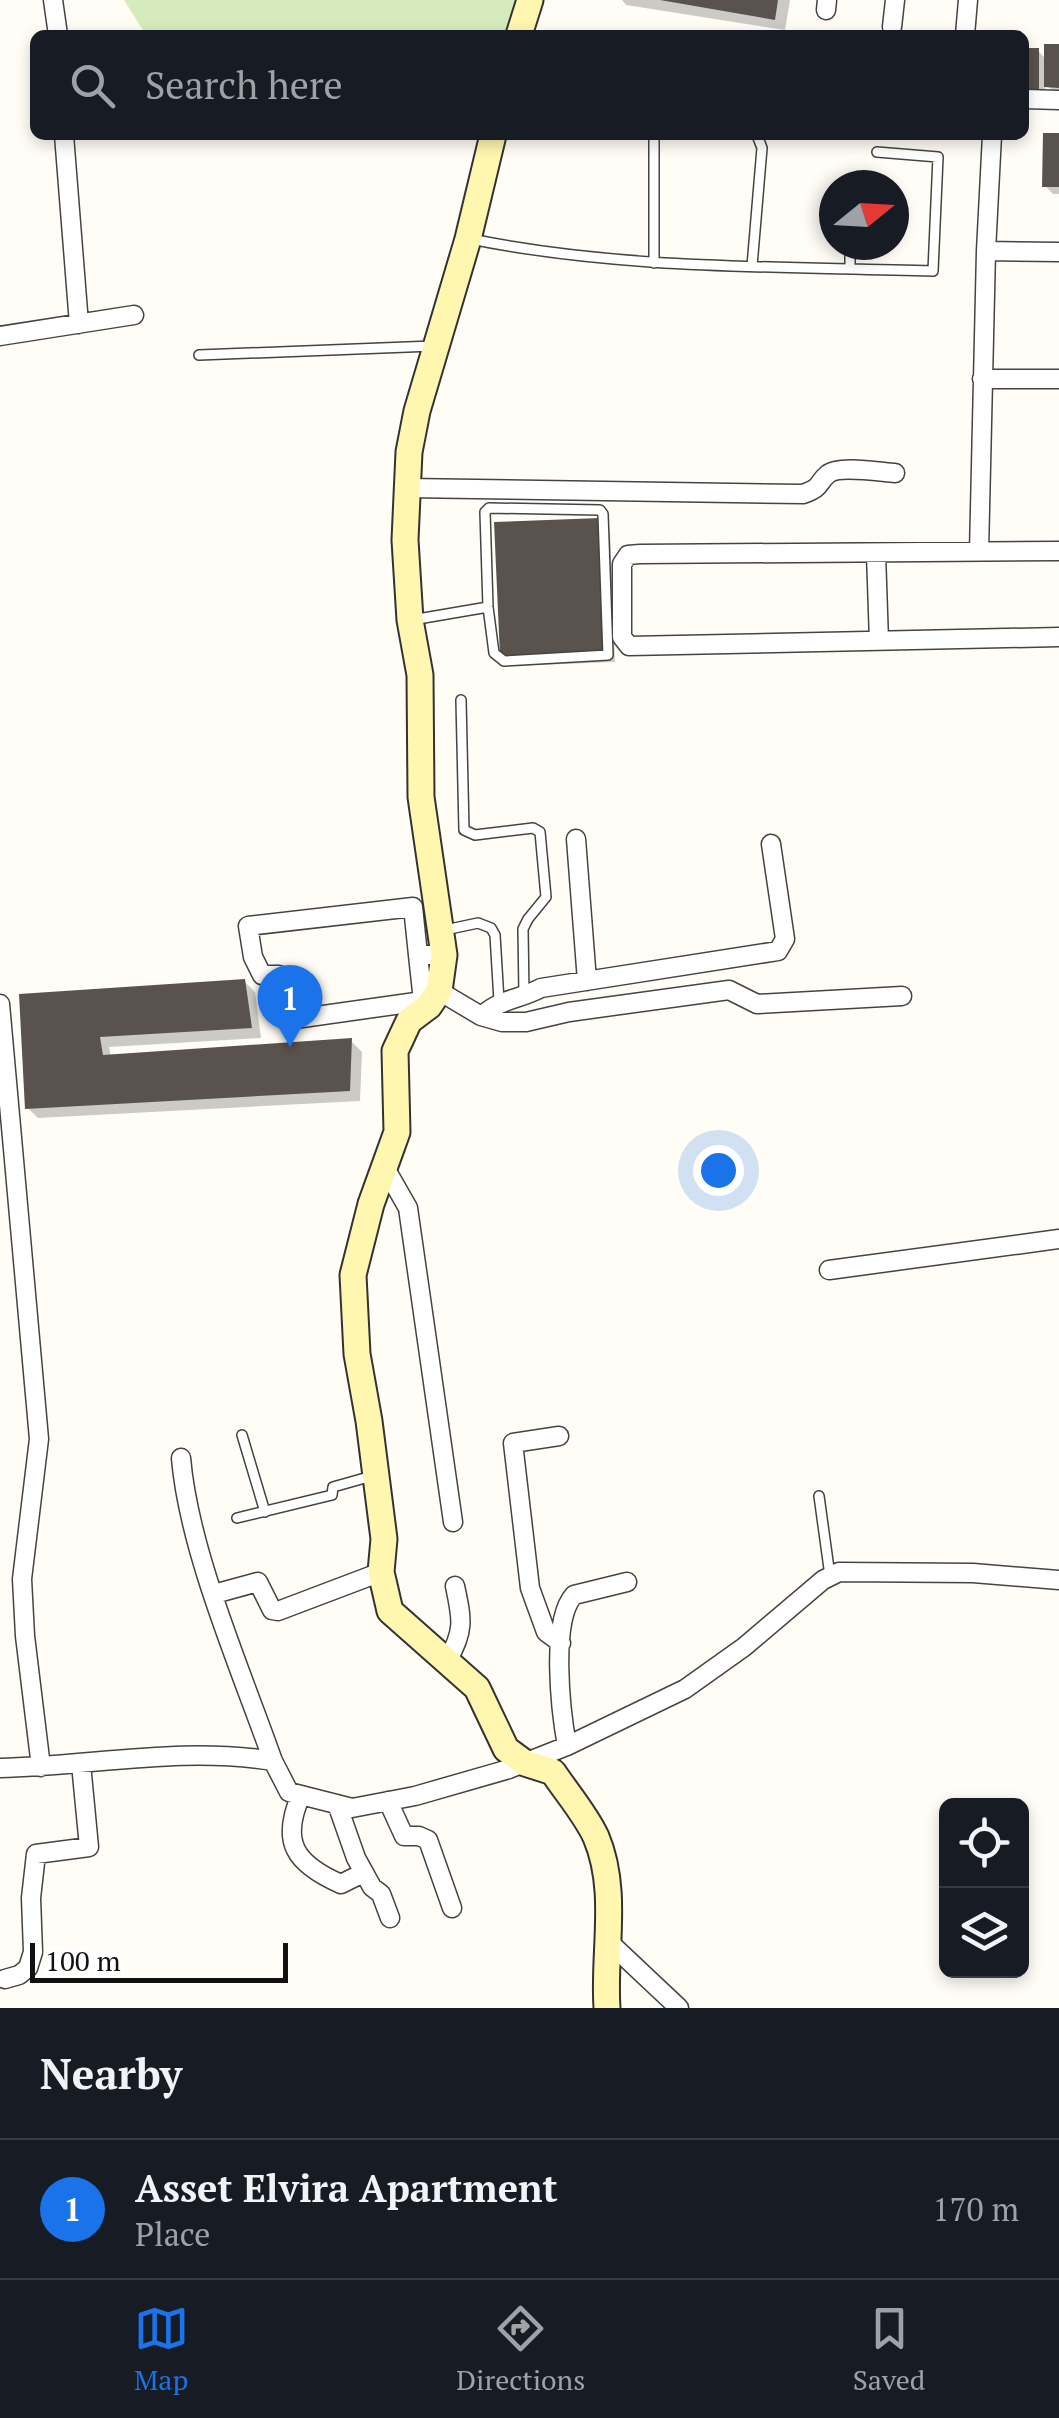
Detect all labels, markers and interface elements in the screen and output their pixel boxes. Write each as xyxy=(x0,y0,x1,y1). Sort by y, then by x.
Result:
search box xyxy=(30,30,1029,140)
icon: search xyxy=(65,58,120,113)
text: Search here xyxy=(145,60,343,110)
north arrow xyxy=(819,170,909,260)
pin: 1 xyxy=(258,964,322,1047)
your location xyxy=(693,1145,744,1196)
map controls xyxy=(939,1798,1029,1978)
button: locate xyxy=(939,1798,1029,1888)
button: layers xyxy=(939,1888,1029,1978)
scale bar xyxy=(30,1938,288,1982)
text: 100 m xyxy=(45,1942,121,1979)
text: Nearby xyxy=(40,2045,182,2101)
text: Asset Elvira Apartment xyxy=(135,2163,558,2213)
text: 1 xyxy=(63,2188,82,2230)
text: 170 m xyxy=(932,2188,1019,2230)
text: Place xyxy=(135,2213,210,2255)
tab: Map xyxy=(134,2301,189,2398)
tab: Directions xyxy=(456,2301,585,2398)
tab: Saved xyxy=(853,2301,925,2398)

